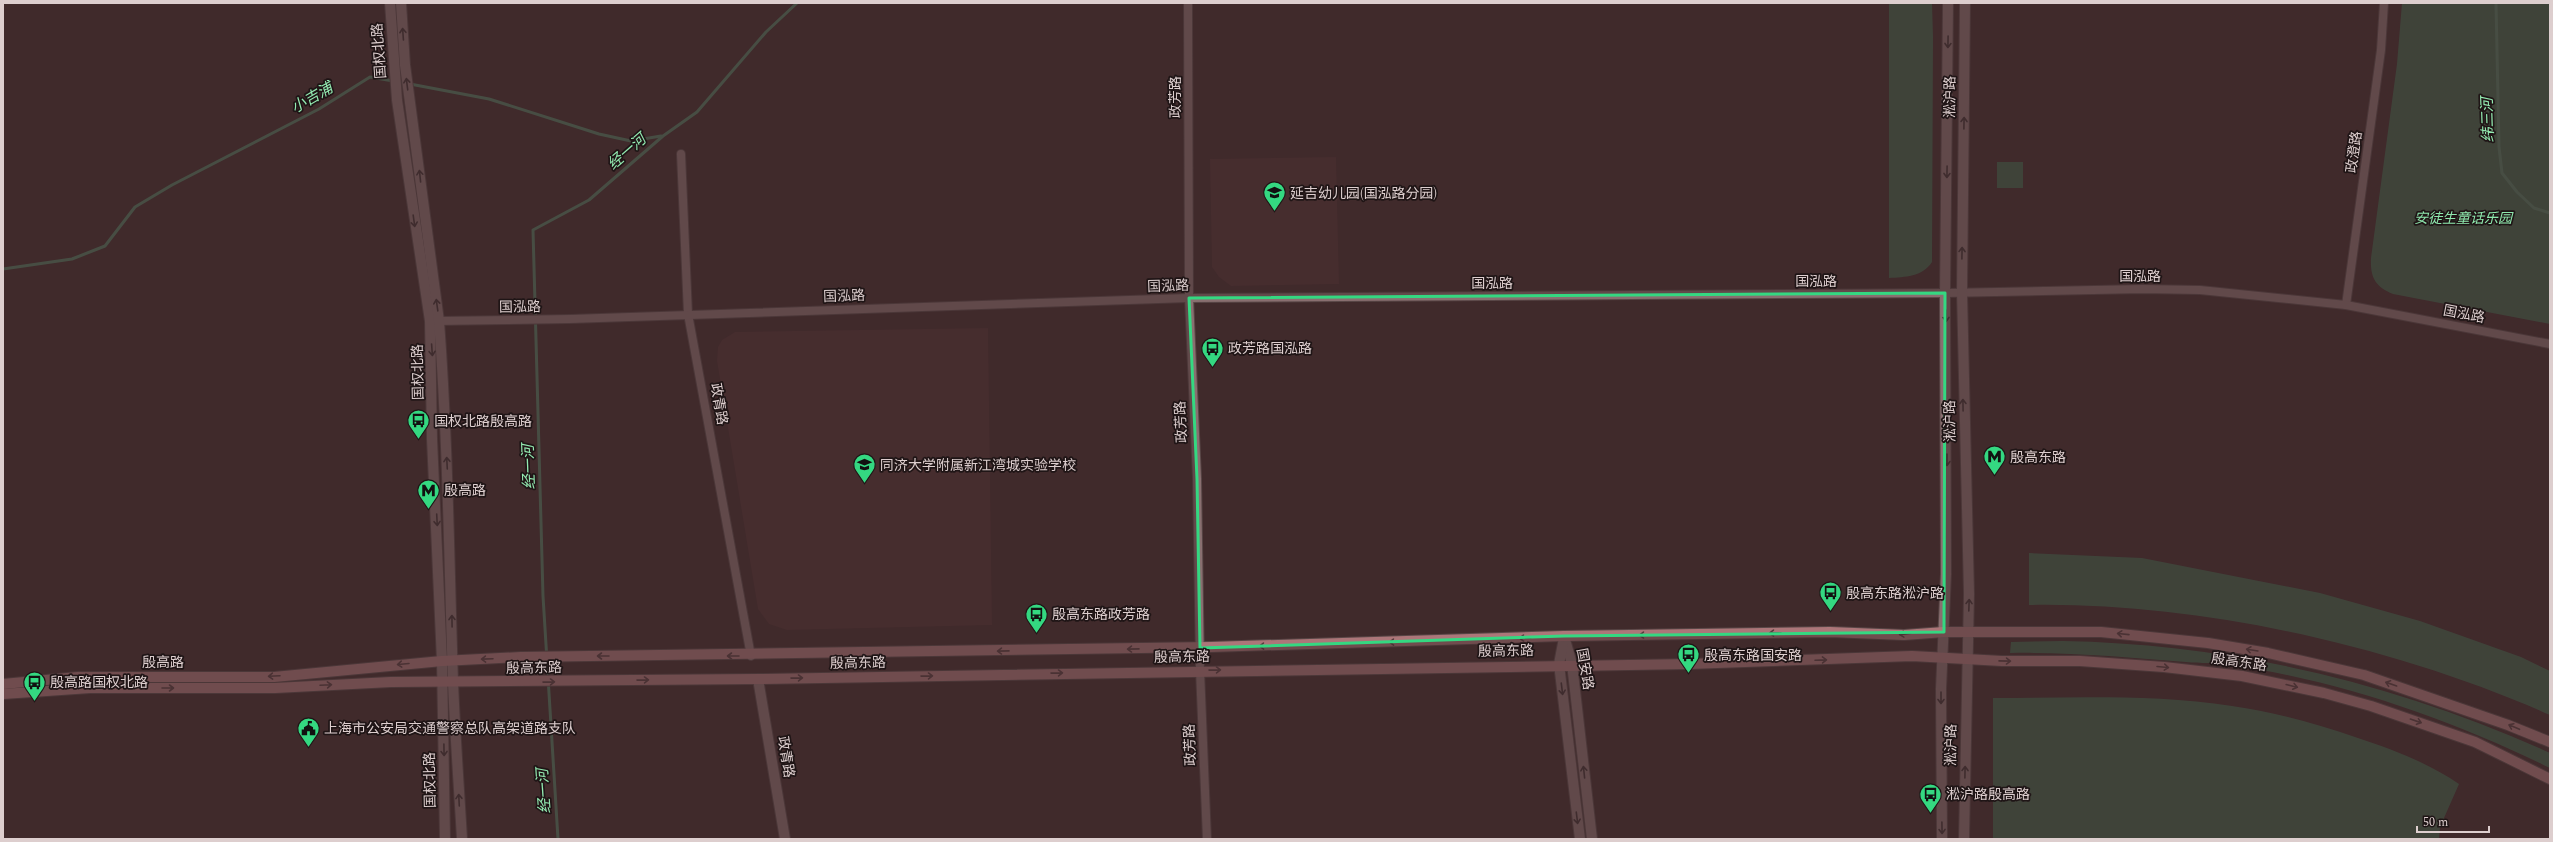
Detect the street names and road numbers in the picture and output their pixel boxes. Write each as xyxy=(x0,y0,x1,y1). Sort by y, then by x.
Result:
street label: 国权北路 xyxy=(367,22,391,80)
street label: 政芳路 xyxy=(1165,76,1186,118)
street label: 淞沪路 xyxy=(1939,76,1961,118)
street label: 政澄路 xyxy=(2341,130,2367,174)
street label: 国泓路 xyxy=(2119,266,2161,287)
street label: 国泓路 xyxy=(1795,271,1837,292)
street label: 国泓路 xyxy=(1471,273,1513,294)
street label: 国泓路 xyxy=(1147,275,1189,297)
street label: 国泓路 xyxy=(823,285,865,307)
street label: 国泓路 xyxy=(499,296,541,318)
street label: 国泓路 xyxy=(2441,300,2487,328)
street label: 国权北路 xyxy=(407,344,429,400)
street label: 政青路 xyxy=(705,381,733,427)
street label: 政芳路 xyxy=(1169,400,1193,444)
street label: 淞沪路 xyxy=(1939,400,1961,442)
street label: 殷高东路 xyxy=(1478,640,1534,662)
street label: 殷高东路 xyxy=(1154,646,1210,668)
street label: 国安路 xyxy=(1571,646,1599,692)
street label: 殷高东路 xyxy=(2210,648,2268,676)
street label: 殷高路 xyxy=(142,652,184,673)
street label: 殷高东路 xyxy=(830,652,886,674)
street label: 殷高东路 xyxy=(506,657,562,679)
street label: 政芳路 xyxy=(1179,724,1201,766)
street label: 淞沪路 xyxy=(1940,724,1962,766)
street label: 政青路 xyxy=(772,735,800,779)
street label: 国权北路 xyxy=(419,752,441,808)

